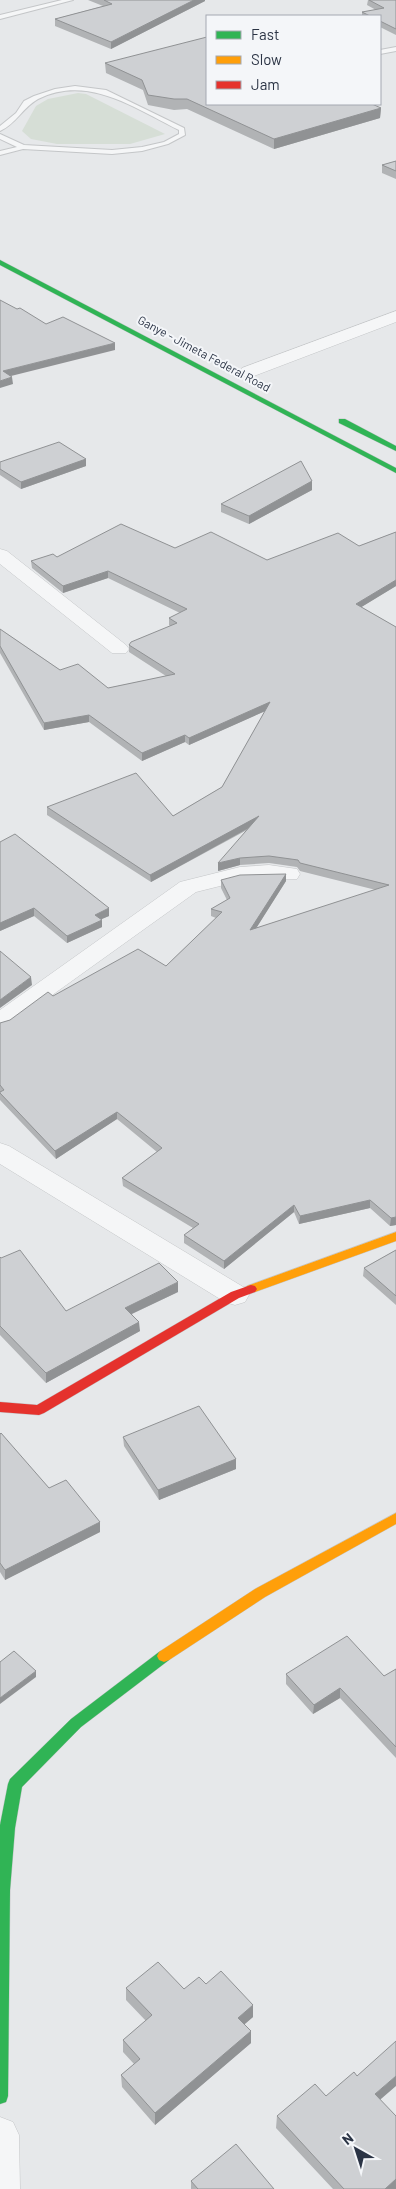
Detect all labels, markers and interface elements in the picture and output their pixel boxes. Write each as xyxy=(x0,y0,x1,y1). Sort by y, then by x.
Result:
legend xyxy=(206,15,381,105)
text: Fast xyxy=(251,25,279,43)
text: Slow xyxy=(251,50,282,68)
text: Jam xyxy=(251,75,280,93)
street label: Ganye - Jimeta Federal Road xyxy=(136,312,273,394)
north arrow xyxy=(331,2124,381,2174)
text: N xyxy=(339,2129,356,2148)

